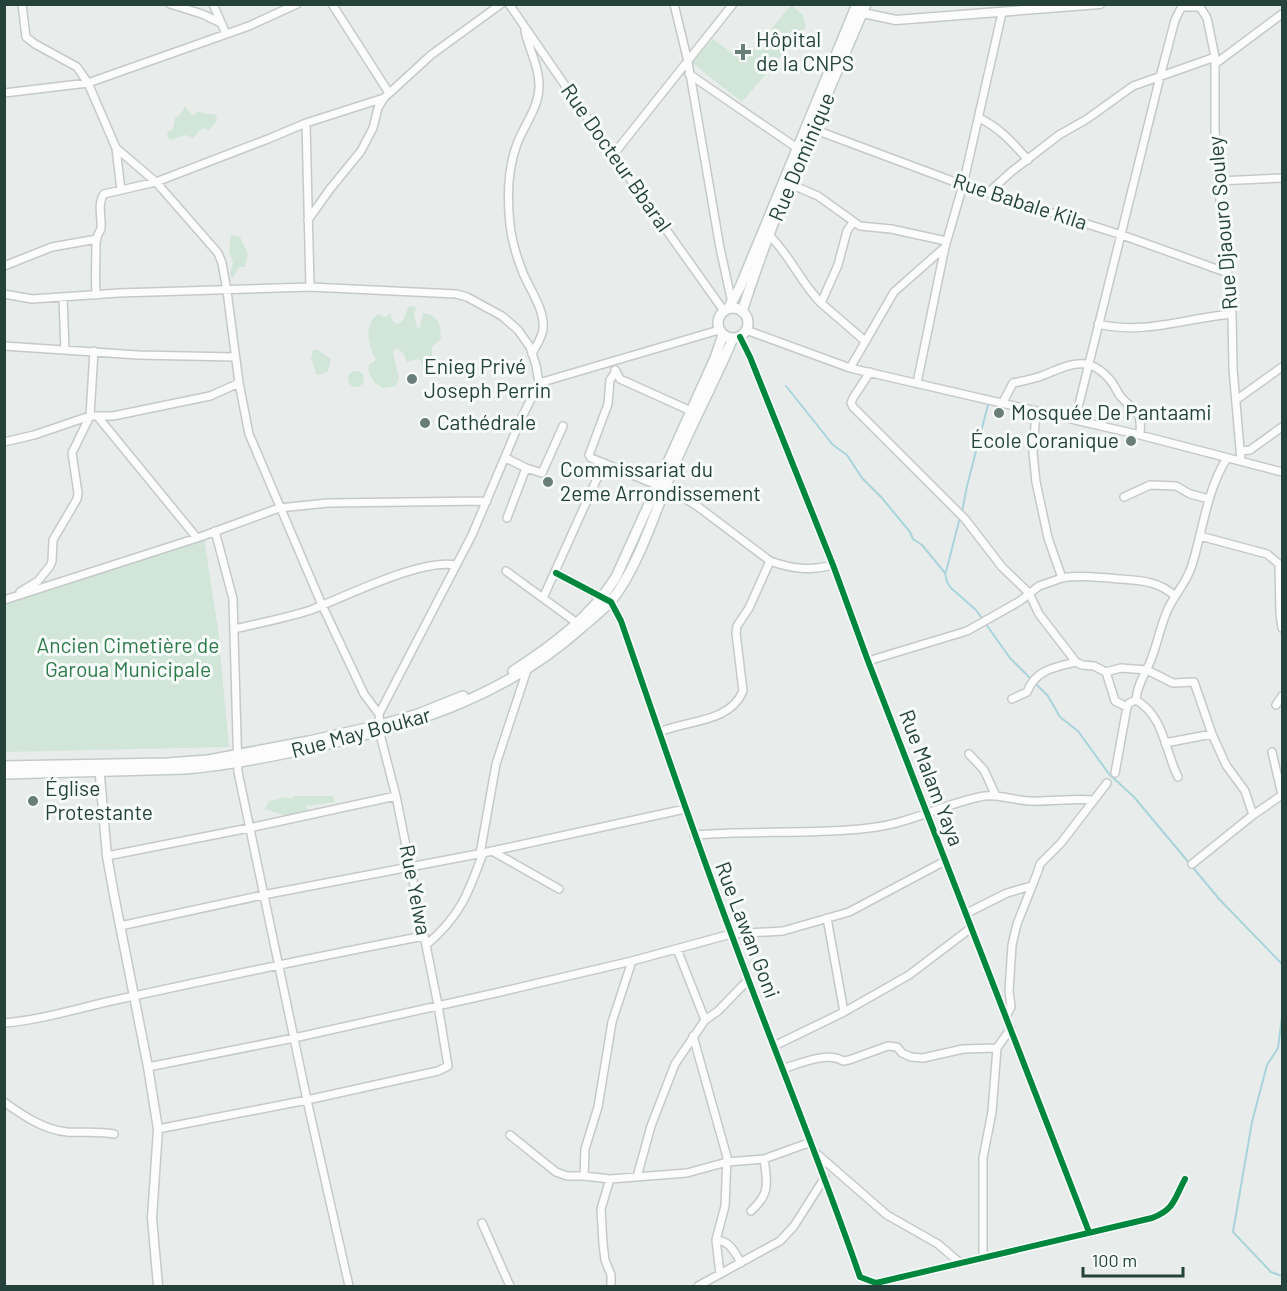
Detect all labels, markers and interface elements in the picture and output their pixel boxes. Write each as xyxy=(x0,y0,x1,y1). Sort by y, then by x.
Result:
place label: Hôpital de la CNPS xyxy=(756,26,854,75)
marker: Hôpital de la CNPS xyxy=(734,43,752,61)
street label: Rue Docteur Bbaral xyxy=(557,78,678,236)
street label: Rue Dominique xyxy=(762,88,839,225)
street label: Rue Djaouro Souley xyxy=(1201,135,1242,311)
street label: Rue Babale Kila xyxy=(950,167,1091,234)
place label: Enieg Privé Joseph Perrin xyxy=(424,353,551,402)
marker: Enieg Privé Joseph Perrin xyxy=(405,372,419,386)
place label: Mosquée De Pantaami xyxy=(1011,399,1212,424)
marker: Mosquée De Pantaami xyxy=(992,406,1006,420)
place label: Cathédrale xyxy=(437,409,536,434)
marker: Cathédrale xyxy=(418,416,432,430)
place label: École Coranique xyxy=(971,427,1119,452)
marker: École Coranique xyxy=(1124,434,1138,448)
place label: Commissariat du 2eme Arrondissement xyxy=(560,456,761,505)
marker: Commissariat du 2eme Arrondissement xyxy=(541,475,555,489)
park label: Ancien Cimetière de Garoua Municipale xyxy=(36,632,220,681)
street label: Rue May Boukar xyxy=(288,701,434,762)
street label: Rue Malam Yaya xyxy=(895,706,970,849)
place label: Église Protestante xyxy=(45,775,153,824)
marker: Église Protestante xyxy=(26,794,40,808)
street label: Rue Yelwa xyxy=(395,842,437,937)
street label: Rue Lawan Goni xyxy=(711,858,786,1001)
scale bar xyxy=(1083,1240,1184,1278)
text: 100 m xyxy=(1092,1249,1137,1271)

